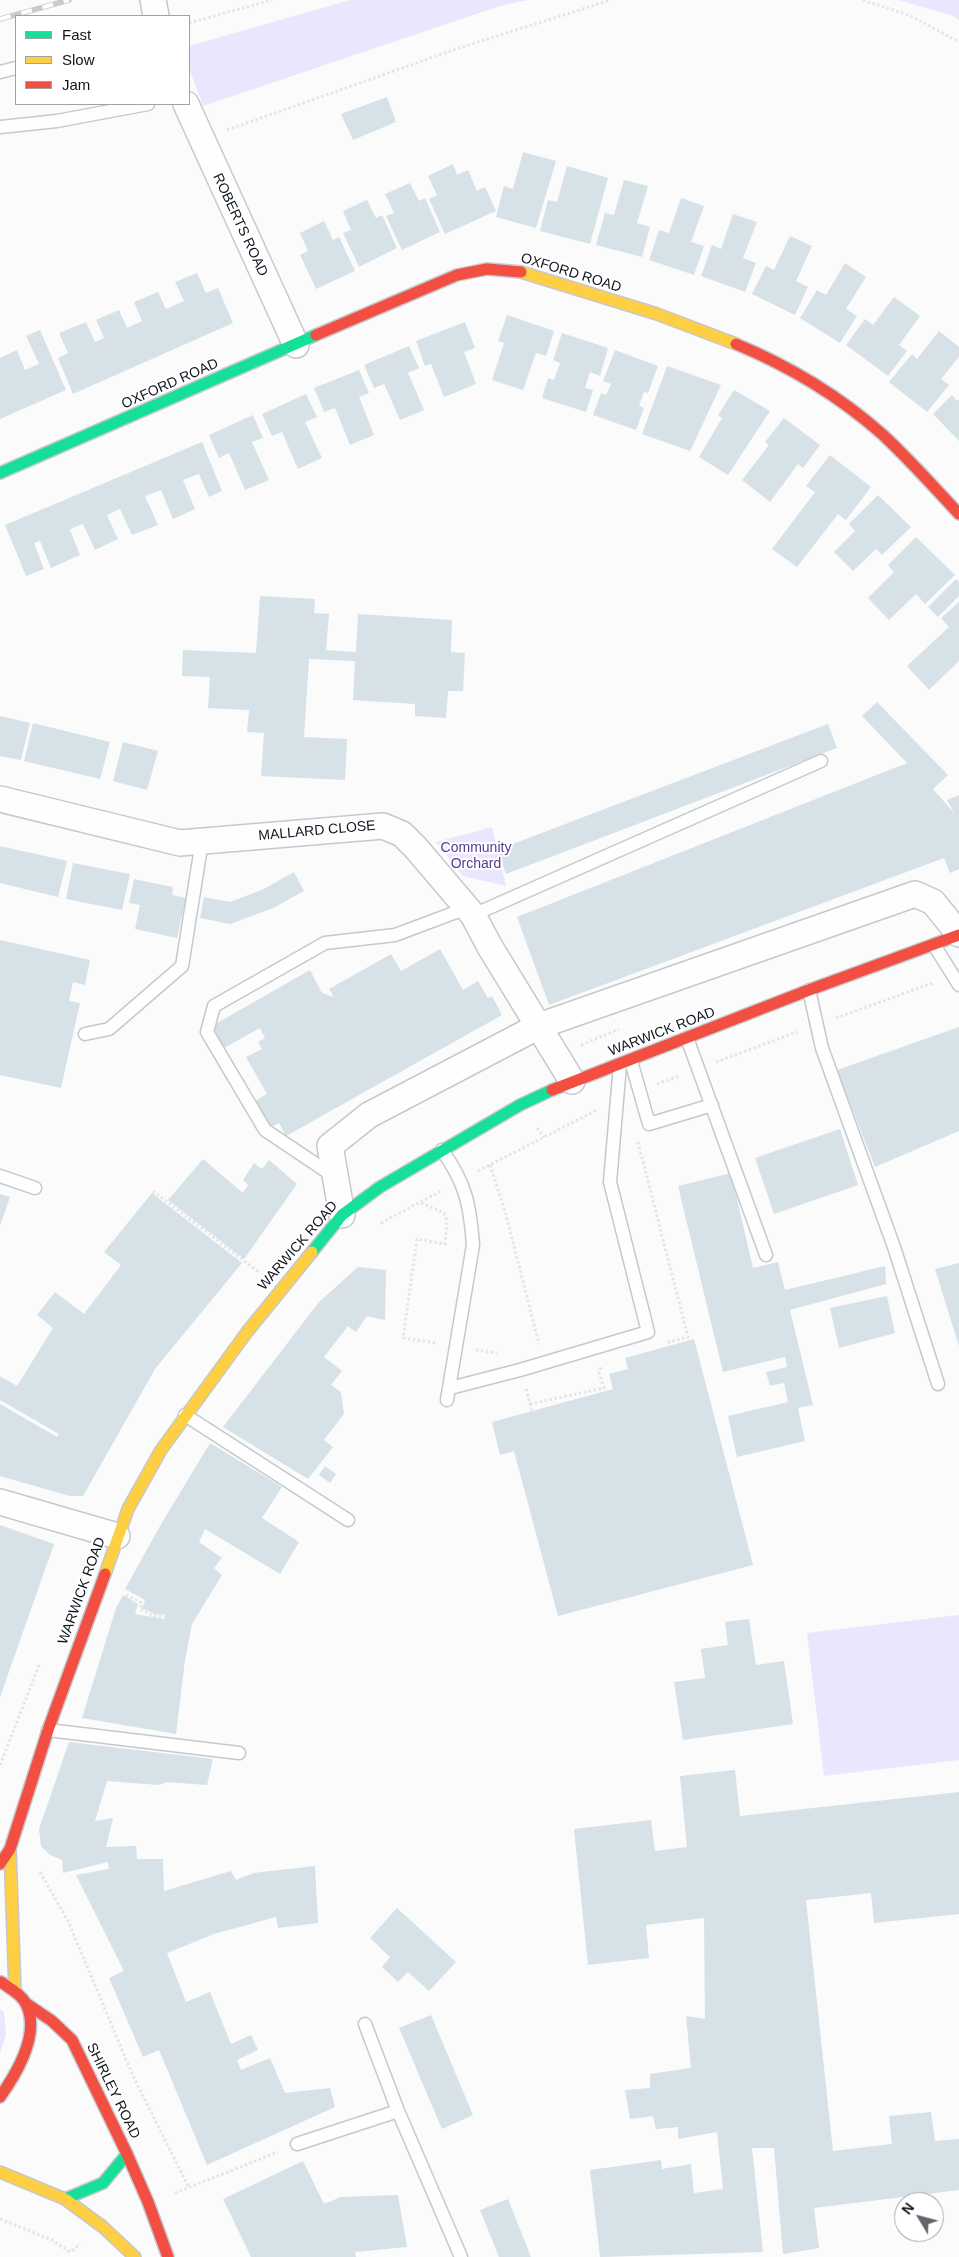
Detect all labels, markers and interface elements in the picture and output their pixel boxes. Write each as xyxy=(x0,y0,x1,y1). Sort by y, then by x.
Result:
legend xyxy=(15,15,190,105)
text: Fast xyxy=(62,26,91,43)
text: Slow xyxy=(62,51,95,68)
text: Jam xyxy=(62,76,90,93)
street label: ROBERTS ROAD xyxy=(209,171,271,279)
street label: OXFORD ROAD xyxy=(519,250,623,296)
street label: OXFORD ROAD xyxy=(119,355,221,413)
street label: MALLARD CLOSE xyxy=(258,818,376,844)
park label: Community Orchard xyxy=(441,840,511,872)
street label: WARWICK ROAD xyxy=(606,1004,718,1060)
street label: WARWICK ROAD xyxy=(255,1198,341,1294)
street label: WARWICK ROAD xyxy=(55,1535,109,1647)
street label: SHIRLEY ROAD xyxy=(83,2040,143,2142)
north arrow xyxy=(894,2192,944,2242)
text: N xyxy=(898,2200,917,2217)

